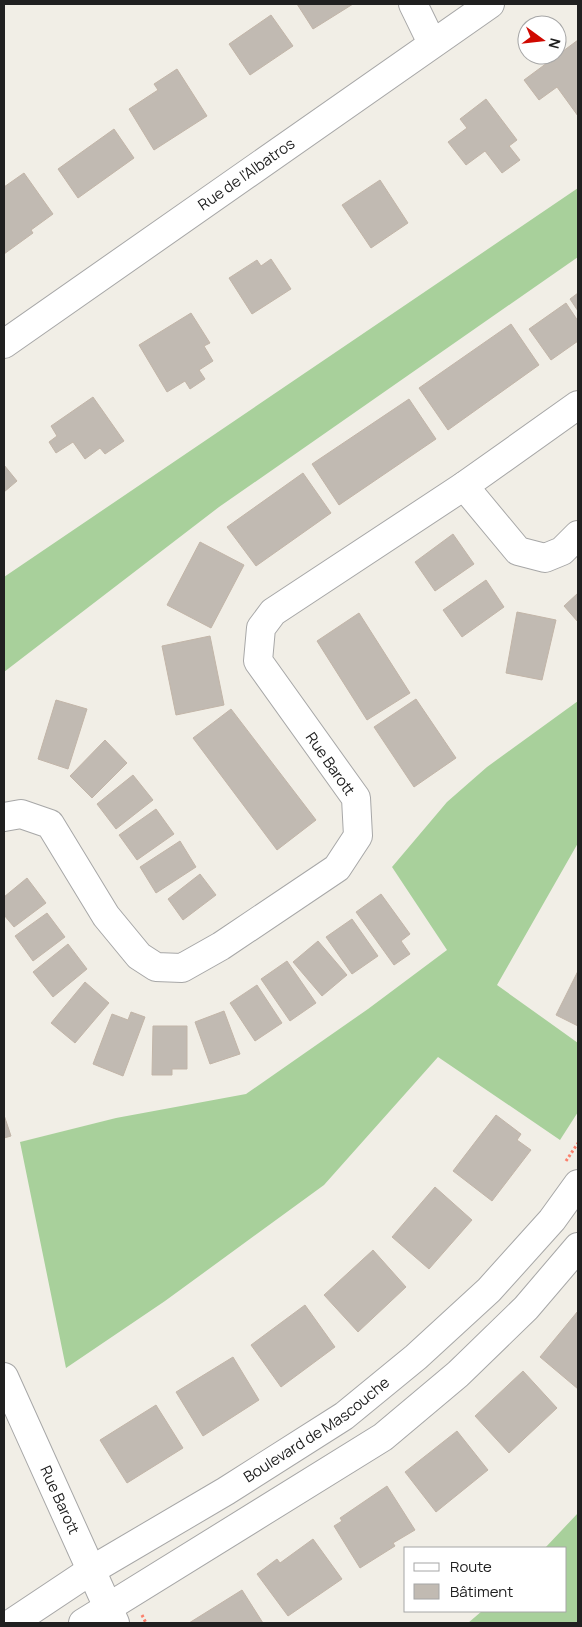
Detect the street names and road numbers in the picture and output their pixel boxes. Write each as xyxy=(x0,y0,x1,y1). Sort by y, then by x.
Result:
street label: Rue de l'Albatros xyxy=(194,133,299,215)
street label: Rue Barott xyxy=(301,728,360,800)
street label: Boulevard de Mascouche xyxy=(239,1372,394,1487)
street label: Rue Barott xyxy=(35,1462,85,1537)

